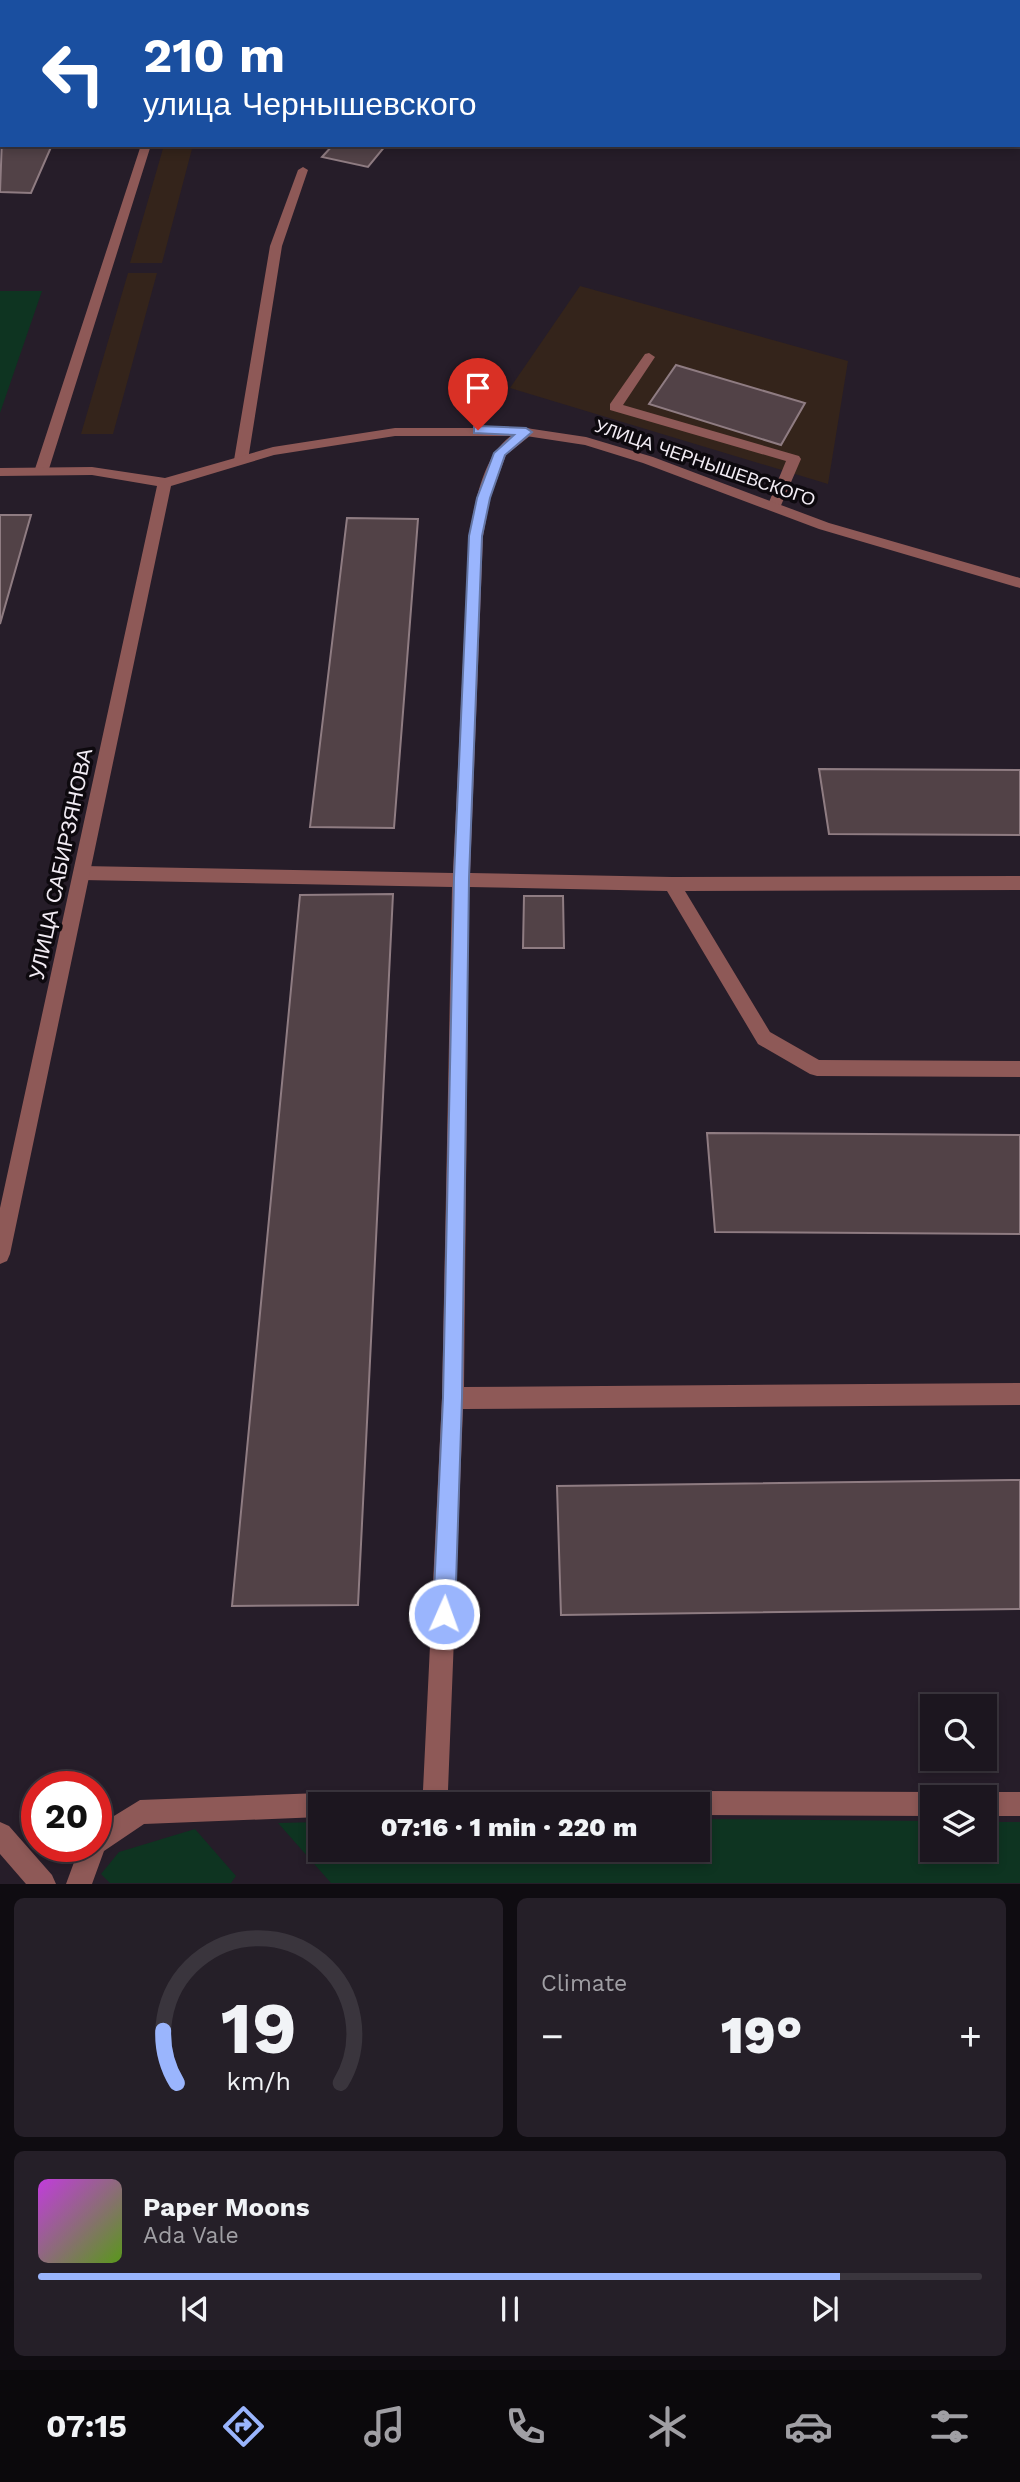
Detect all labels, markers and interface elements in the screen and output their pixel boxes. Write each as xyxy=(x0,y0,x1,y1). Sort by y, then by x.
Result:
text: 210 m xyxy=(143,26,285,84)
icon: left xyxy=(28,28,119,119)
text: улица Чернышевского xyxy=(143,85,477,123)
pin xyxy=(448,358,508,430)
icon: arrive xyxy=(459,369,497,407)
street label: УЛИЦА ЧЕРНЫШЕВСКОГО xyxy=(592,415,818,510)
street label: УЛИЦА САБИРЗЯНОВА xyxy=(24,746,97,982)
position arrow xyxy=(407,1577,481,1651)
map controls xyxy=(920,1694,997,1862)
button: search xyxy=(920,1694,997,1771)
speed limit sign: 20 xyxy=(21,1771,112,1862)
button: layers xyxy=(920,1785,997,1862)
text: 07:16 · 1 min · 220 m xyxy=(381,1812,637,1842)
text: Climate xyxy=(541,1970,627,1997)
text: 19 xyxy=(220,1986,297,2072)
text: 19° xyxy=(721,2005,802,2066)
text: − xyxy=(541,2014,564,2058)
text: + xyxy=(959,2014,982,2058)
text: km/h xyxy=(226,2067,291,2096)
text: Paper Moons xyxy=(143,2192,310,2222)
text: Ada Vale xyxy=(143,2222,239,2249)
icon: previous xyxy=(176,2290,214,2328)
icon: pause xyxy=(491,2290,529,2328)
icon: next xyxy=(806,2290,844,2328)
icon: directions xyxy=(219,2402,268,2451)
icon: music xyxy=(360,2402,409,2451)
icon: phone xyxy=(501,2402,550,2451)
icon: climate xyxy=(643,2402,692,2451)
icon: car xyxy=(784,2402,833,2451)
icon: filters xyxy=(925,2402,974,2451)
text: 07:15 xyxy=(46,2407,127,2445)

